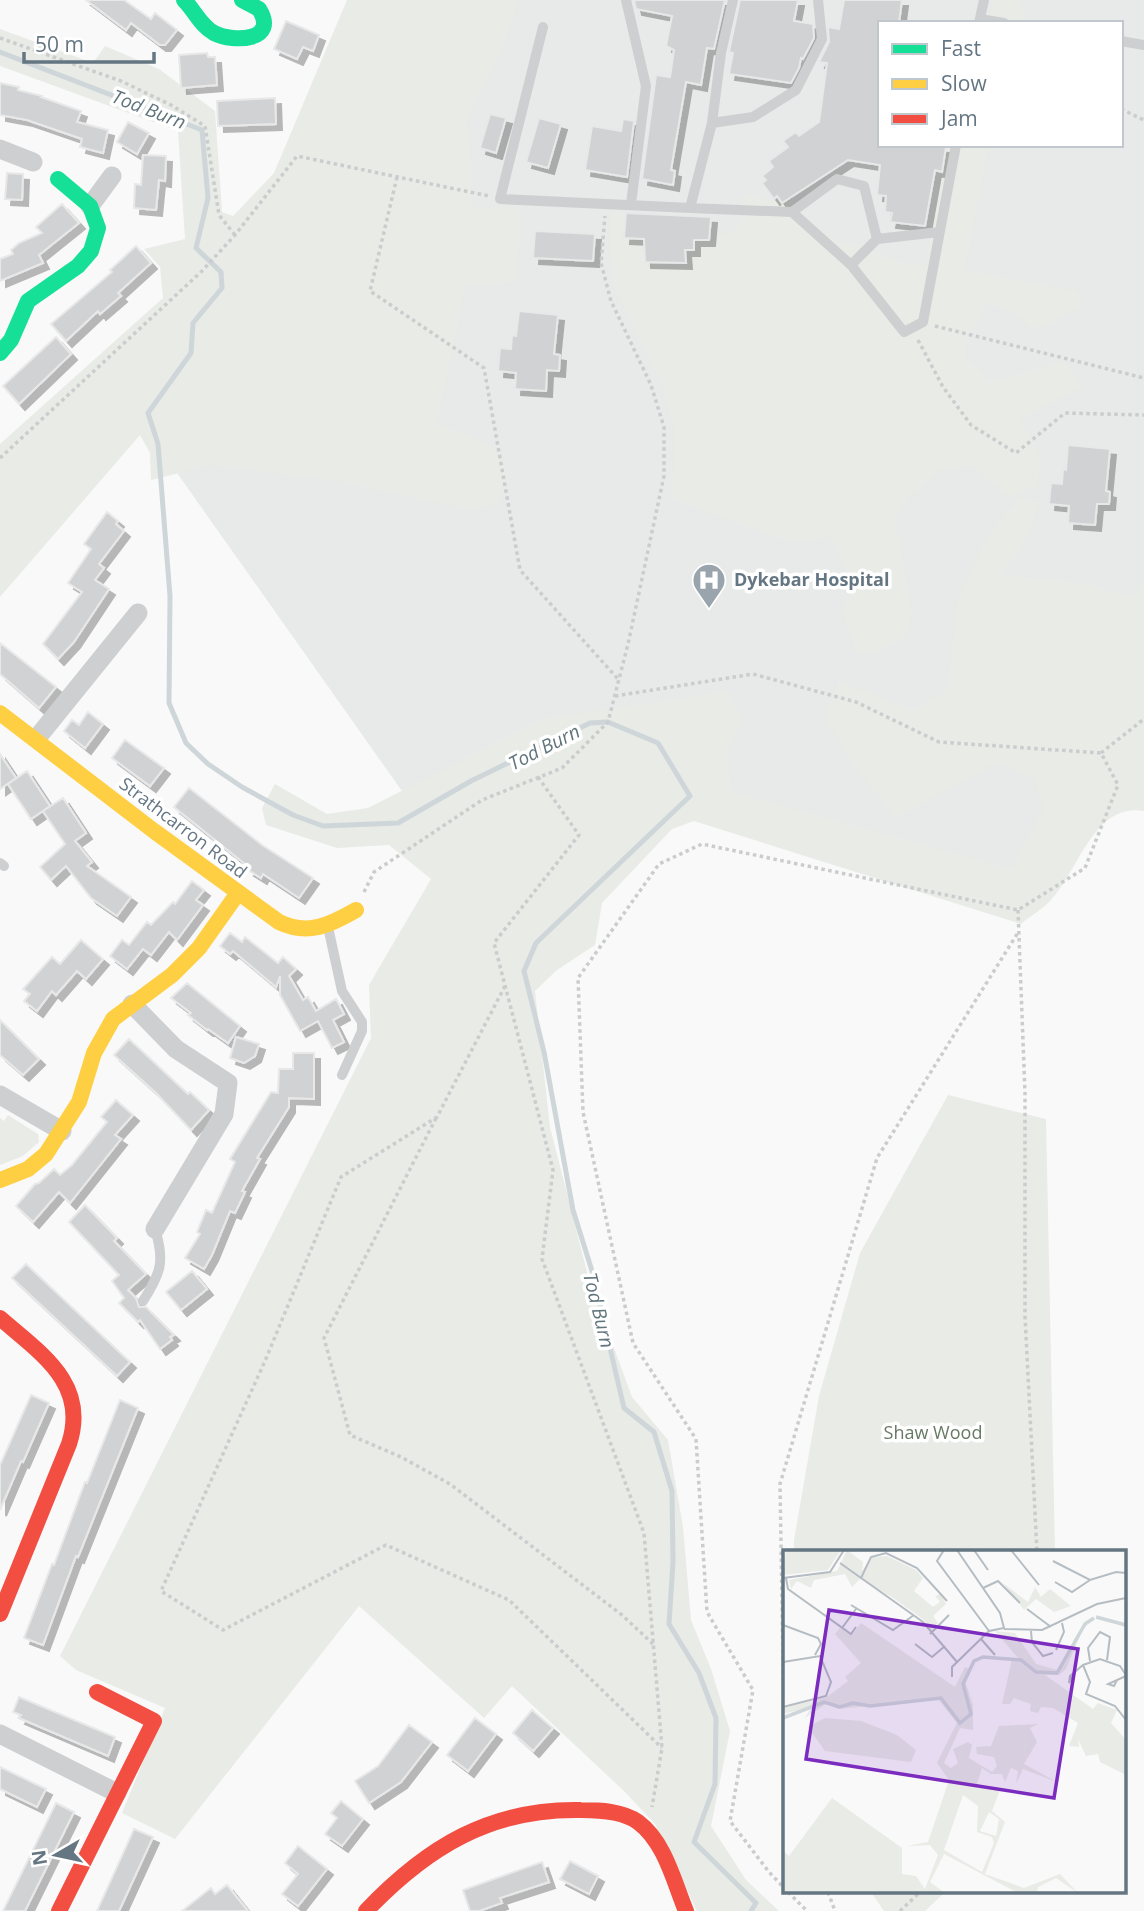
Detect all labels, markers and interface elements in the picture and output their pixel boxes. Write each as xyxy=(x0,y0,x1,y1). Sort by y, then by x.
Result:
scale bar xyxy=(24,21,154,65)
legend xyxy=(878,21,1123,147)
text: 50 m xyxy=(35,30,84,58)
text: Fast xyxy=(941,34,981,62)
text: Slow xyxy=(941,69,987,97)
water label: Tod Burn xyxy=(108,83,190,135)
text: Jam xyxy=(939,104,978,132)
hospital icon: Dykebar Hospital xyxy=(690,561,728,610)
place label: Dykebar Hospital xyxy=(734,567,889,591)
water label: Tod Burn xyxy=(504,718,584,776)
street label: Strathcarron Road xyxy=(115,771,252,883)
water label: Tod Burn xyxy=(577,1270,621,1350)
park label: Shaw Wood xyxy=(884,1420,982,1444)
inset map xyxy=(783,1550,1126,1894)
north arrow xyxy=(21,1820,91,1890)
text: N xyxy=(25,1848,53,1867)

